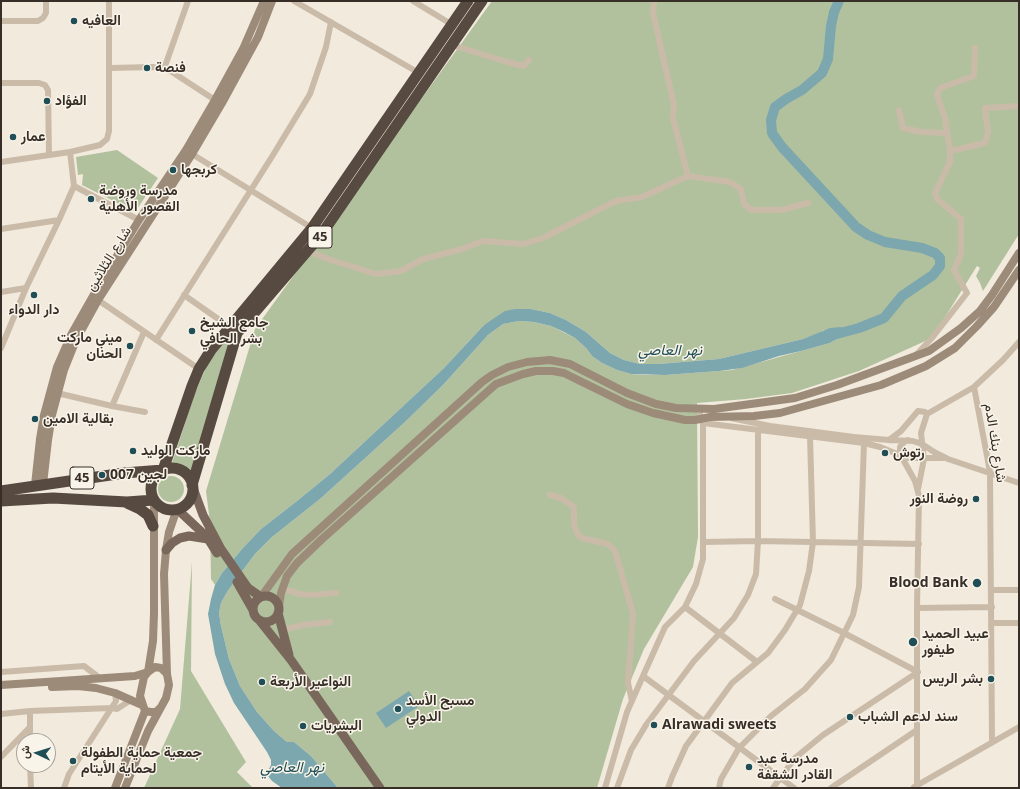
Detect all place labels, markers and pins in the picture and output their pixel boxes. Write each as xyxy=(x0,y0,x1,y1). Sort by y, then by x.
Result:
place label: العافيه xyxy=(82,13,121,29)
marker: العافيه xyxy=(69,16,79,26)
place label: فنصة xyxy=(155,60,186,76)
marker: فنصة xyxy=(142,63,152,73)
place label: الفؤاد xyxy=(55,93,87,109)
marker: الفؤاد xyxy=(42,96,52,106)
place label: عمار xyxy=(21,129,45,145)
marker: عمار xyxy=(8,132,18,142)
place label: كربجها xyxy=(181,162,217,178)
marker: كربجها xyxy=(168,165,178,175)
place label: مدرسة وروضة القصور الأهلية xyxy=(99,183,180,216)
marker: مدرسة وروضة القصور الأهلية xyxy=(86,194,96,204)
marker: دار الدواء xyxy=(29,290,39,300)
place label: دار الدواء xyxy=(9,302,59,318)
place label: جامع الشيخ بشر الحافي xyxy=(200,315,268,348)
marker: جامع الشيخ بشر الحافي xyxy=(187,326,197,336)
place label: ميني ماركت الحنان xyxy=(57,330,122,362)
marker: ميني ماركت الحنان xyxy=(125,341,135,351)
place label: بقالية الامين xyxy=(43,411,114,427)
marker: بقالية الامين xyxy=(30,414,40,424)
place label: ماركت الوليد xyxy=(141,443,210,459)
place label: رتوش xyxy=(893,445,925,461)
marker: ماركت الوليد xyxy=(128,446,138,456)
marker: رتوش xyxy=(880,448,890,458)
place label: لجين 007 xyxy=(110,467,167,483)
marker: لجين 007 xyxy=(97,470,107,480)
place label: روضة النور xyxy=(910,491,968,507)
marker: روضة النور xyxy=(971,494,981,504)
place label: Blood Bank xyxy=(889,575,968,591)
marker: Blood Bank xyxy=(971,577,983,589)
place label: عبيد الحميد طيفور xyxy=(922,626,989,658)
marker: عبيد الحميد طيفور xyxy=(907,636,919,648)
place label: بشر الريس xyxy=(922,671,983,687)
place label: النواعير الأربعة xyxy=(270,674,351,690)
marker: بشر الريس xyxy=(986,674,996,684)
marker: النواعير الأربعة xyxy=(257,677,267,687)
place label: مسبح الأسد الدولي xyxy=(406,693,474,726)
marker: مسبح الأسد الدولي xyxy=(393,704,403,714)
place label: سند لدعم الشباب xyxy=(858,709,958,725)
marker: سند لدعم الشباب xyxy=(845,712,855,722)
place label: Alrawadi sweets xyxy=(662,717,776,733)
place label: البشريات xyxy=(311,718,362,734)
marker: Alrawadi sweets xyxy=(649,720,659,730)
marker: البشريات xyxy=(298,721,308,731)
place label: جمعية حماية الطفولة لحماية الأيتام xyxy=(81,745,202,778)
place label: مدرسة عبد القادر الشقفة xyxy=(757,751,832,784)
marker: جمعية حماية الطفولة لحماية الأيتام xyxy=(68,756,78,766)
marker: مدرسة عبد القادر الشقفة xyxy=(744,762,754,772)

